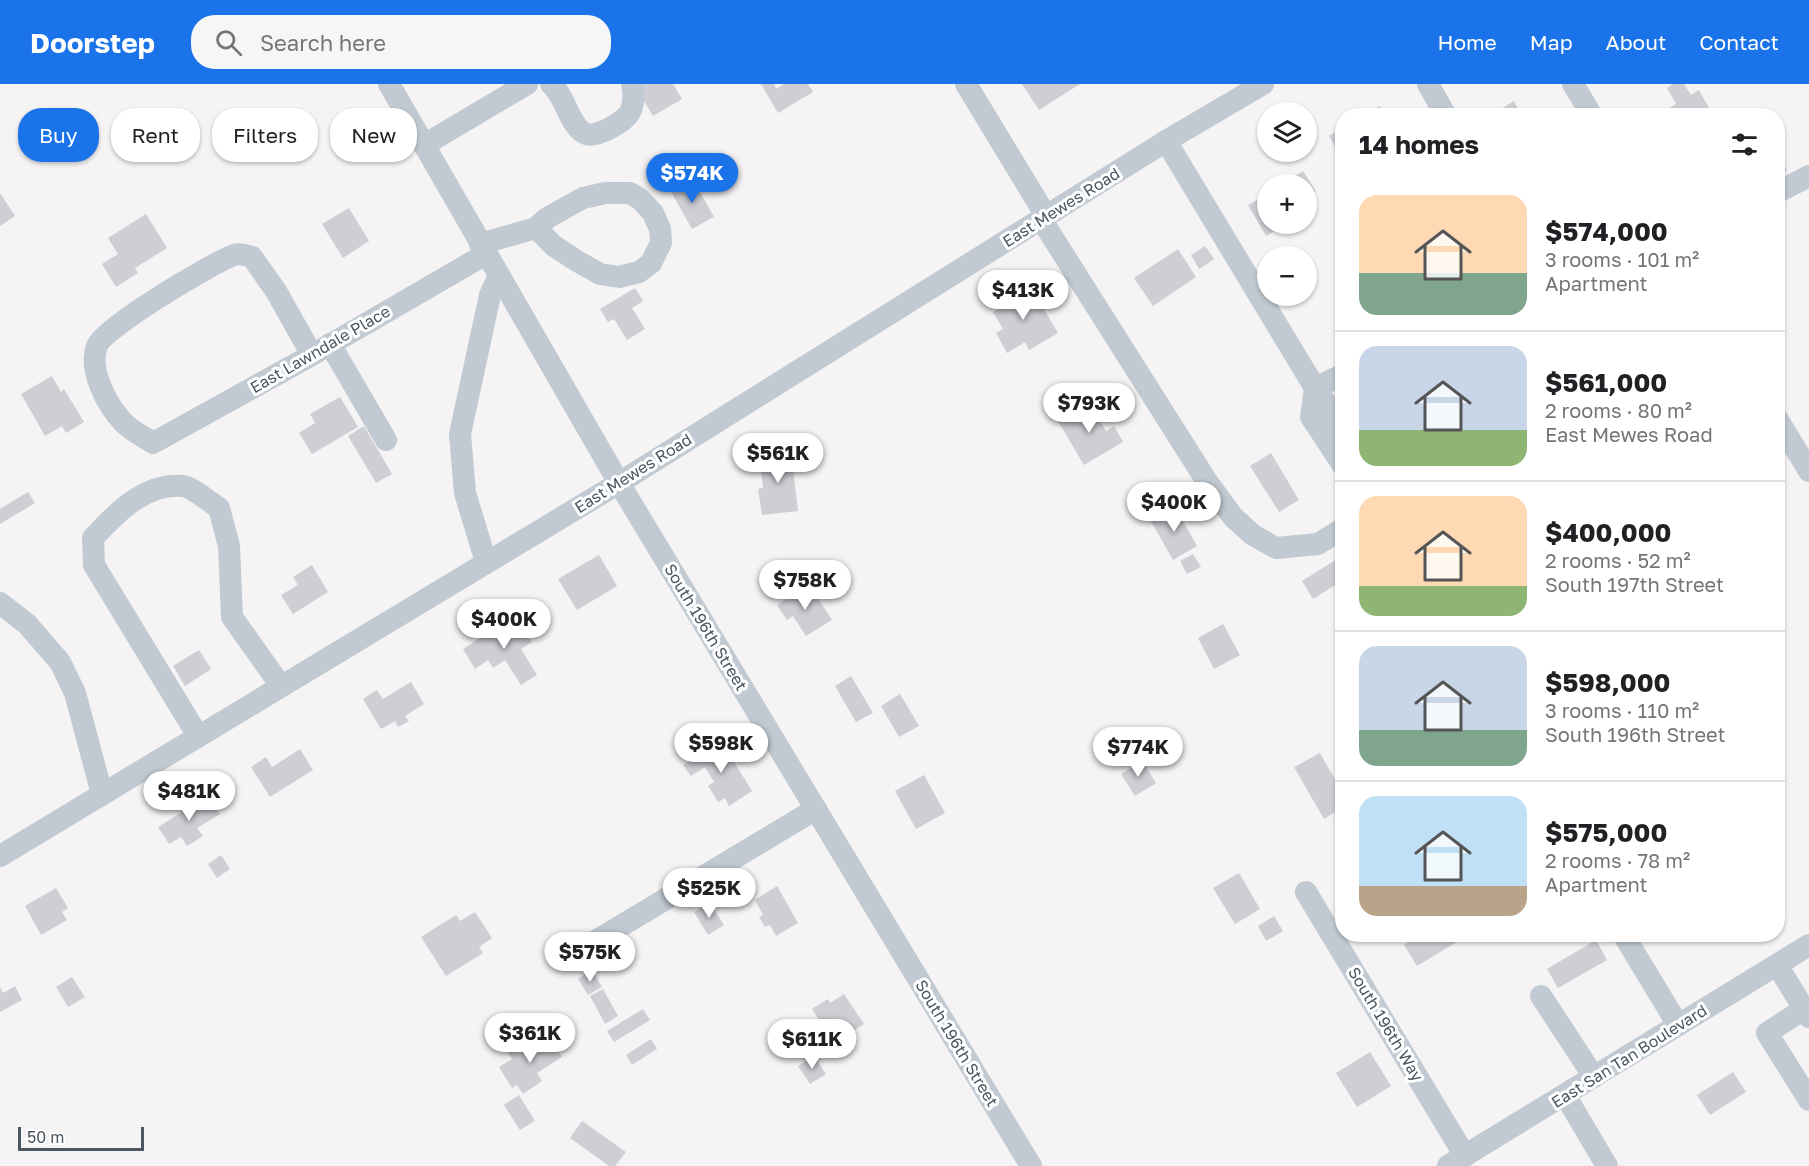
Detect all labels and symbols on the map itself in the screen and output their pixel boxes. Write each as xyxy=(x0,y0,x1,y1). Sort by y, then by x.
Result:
pin: $574K xyxy=(650,153,734,204)
street label: East Mewes Road xyxy=(999,163,1123,251)
pin: $413K xyxy=(981,270,1065,321)
street label: East Lawndale Place xyxy=(246,301,394,397)
pin: $793K xyxy=(1047,383,1131,434)
street label: East Mewes Road xyxy=(571,429,695,517)
pin: $561K xyxy=(736,433,820,484)
pin: $400K xyxy=(1132,482,1216,533)
street label: South 196th Street xyxy=(660,560,752,694)
pin: $758K xyxy=(763,560,847,611)
pin: $400K xyxy=(462,599,546,650)
pin: $598K xyxy=(679,723,763,774)
pin: $774K xyxy=(1096,727,1180,778)
pin: $481K xyxy=(147,771,231,822)
pin: $525K xyxy=(667,868,751,919)
pin: $575K xyxy=(548,932,632,983)
street label: South 196th Way xyxy=(1344,963,1428,1085)
street label: South 196th Street xyxy=(911,976,1003,1110)
street label: East San Tan Boulevard xyxy=(1548,1000,1710,1112)
pin: $361K xyxy=(488,1013,572,1064)
pin: $611K xyxy=(770,1019,854,1070)
scale bar xyxy=(18,1124,144,1152)

